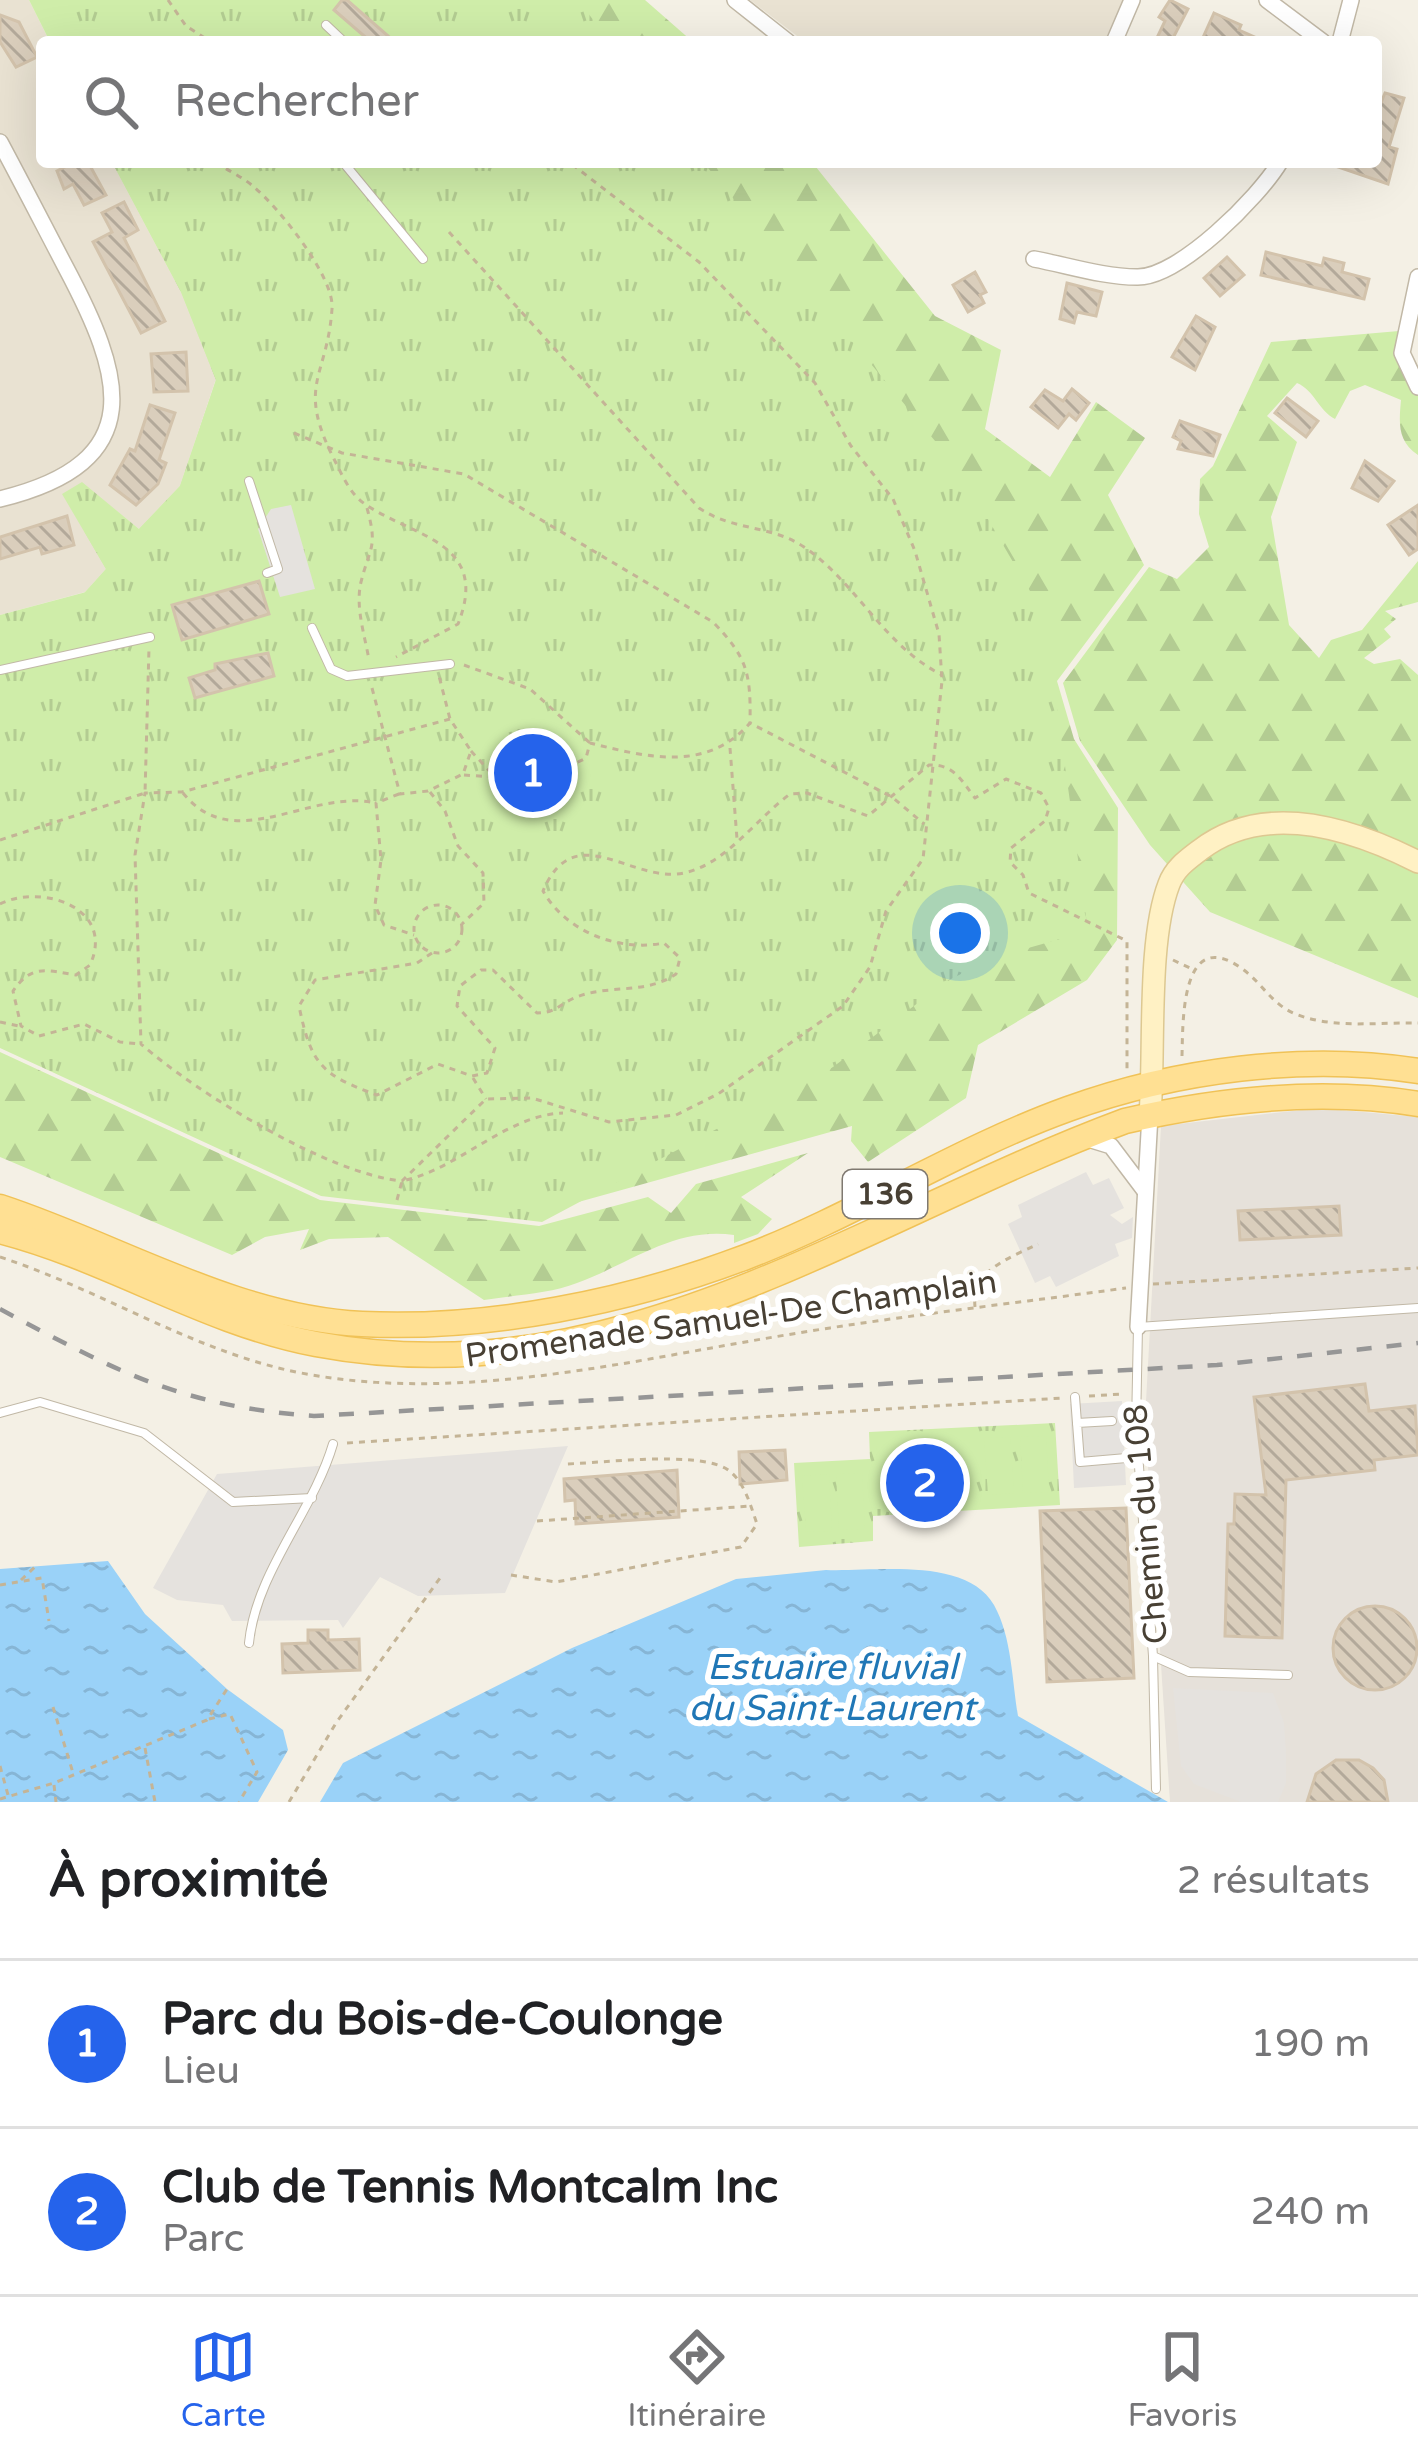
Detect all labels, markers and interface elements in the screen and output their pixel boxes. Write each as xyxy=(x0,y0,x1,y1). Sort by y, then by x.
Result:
search box xyxy=(36,36,1382,168)
icon: search xyxy=(78,69,144,135)
text: Rechercher xyxy=(174,75,419,129)
pin: 1 xyxy=(494,728,572,818)
your location xyxy=(930,903,990,963)
road number: 136 xyxy=(843,1170,927,1218)
street label: Promenade Samuel-De Champlain xyxy=(463,1262,999,1376)
street label: Chemin du 108 xyxy=(1116,1402,1176,1646)
pin: 2 xyxy=(886,1438,964,1528)
water label: Estuaire fluvial du Saint-Laurent xyxy=(689,1646,980,1730)
text: À proximité xyxy=(48,1849,328,1911)
text: 2 résultats xyxy=(1177,1857,1370,1904)
text: Parc du Bois-de-Coulonge xyxy=(162,1993,723,2047)
text: 1 xyxy=(75,2020,99,2067)
text: 190 m xyxy=(1251,2020,1370,2067)
text: Lieu xyxy=(162,2047,240,2094)
text: Club de Tennis Montcalm Inc xyxy=(162,2161,778,2215)
text: 2 xyxy=(75,2188,99,2235)
text: 240 m xyxy=(1251,2188,1370,2235)
text: Parc xyxy=(162,2215,244,2262)
tab: Carte xyxy=(181,2324,266,2435)
tab: Itinéraire xyxy=(627,2324,766,2435)
tab: Favoris xyxy=(1127,2324,1237,2435)

